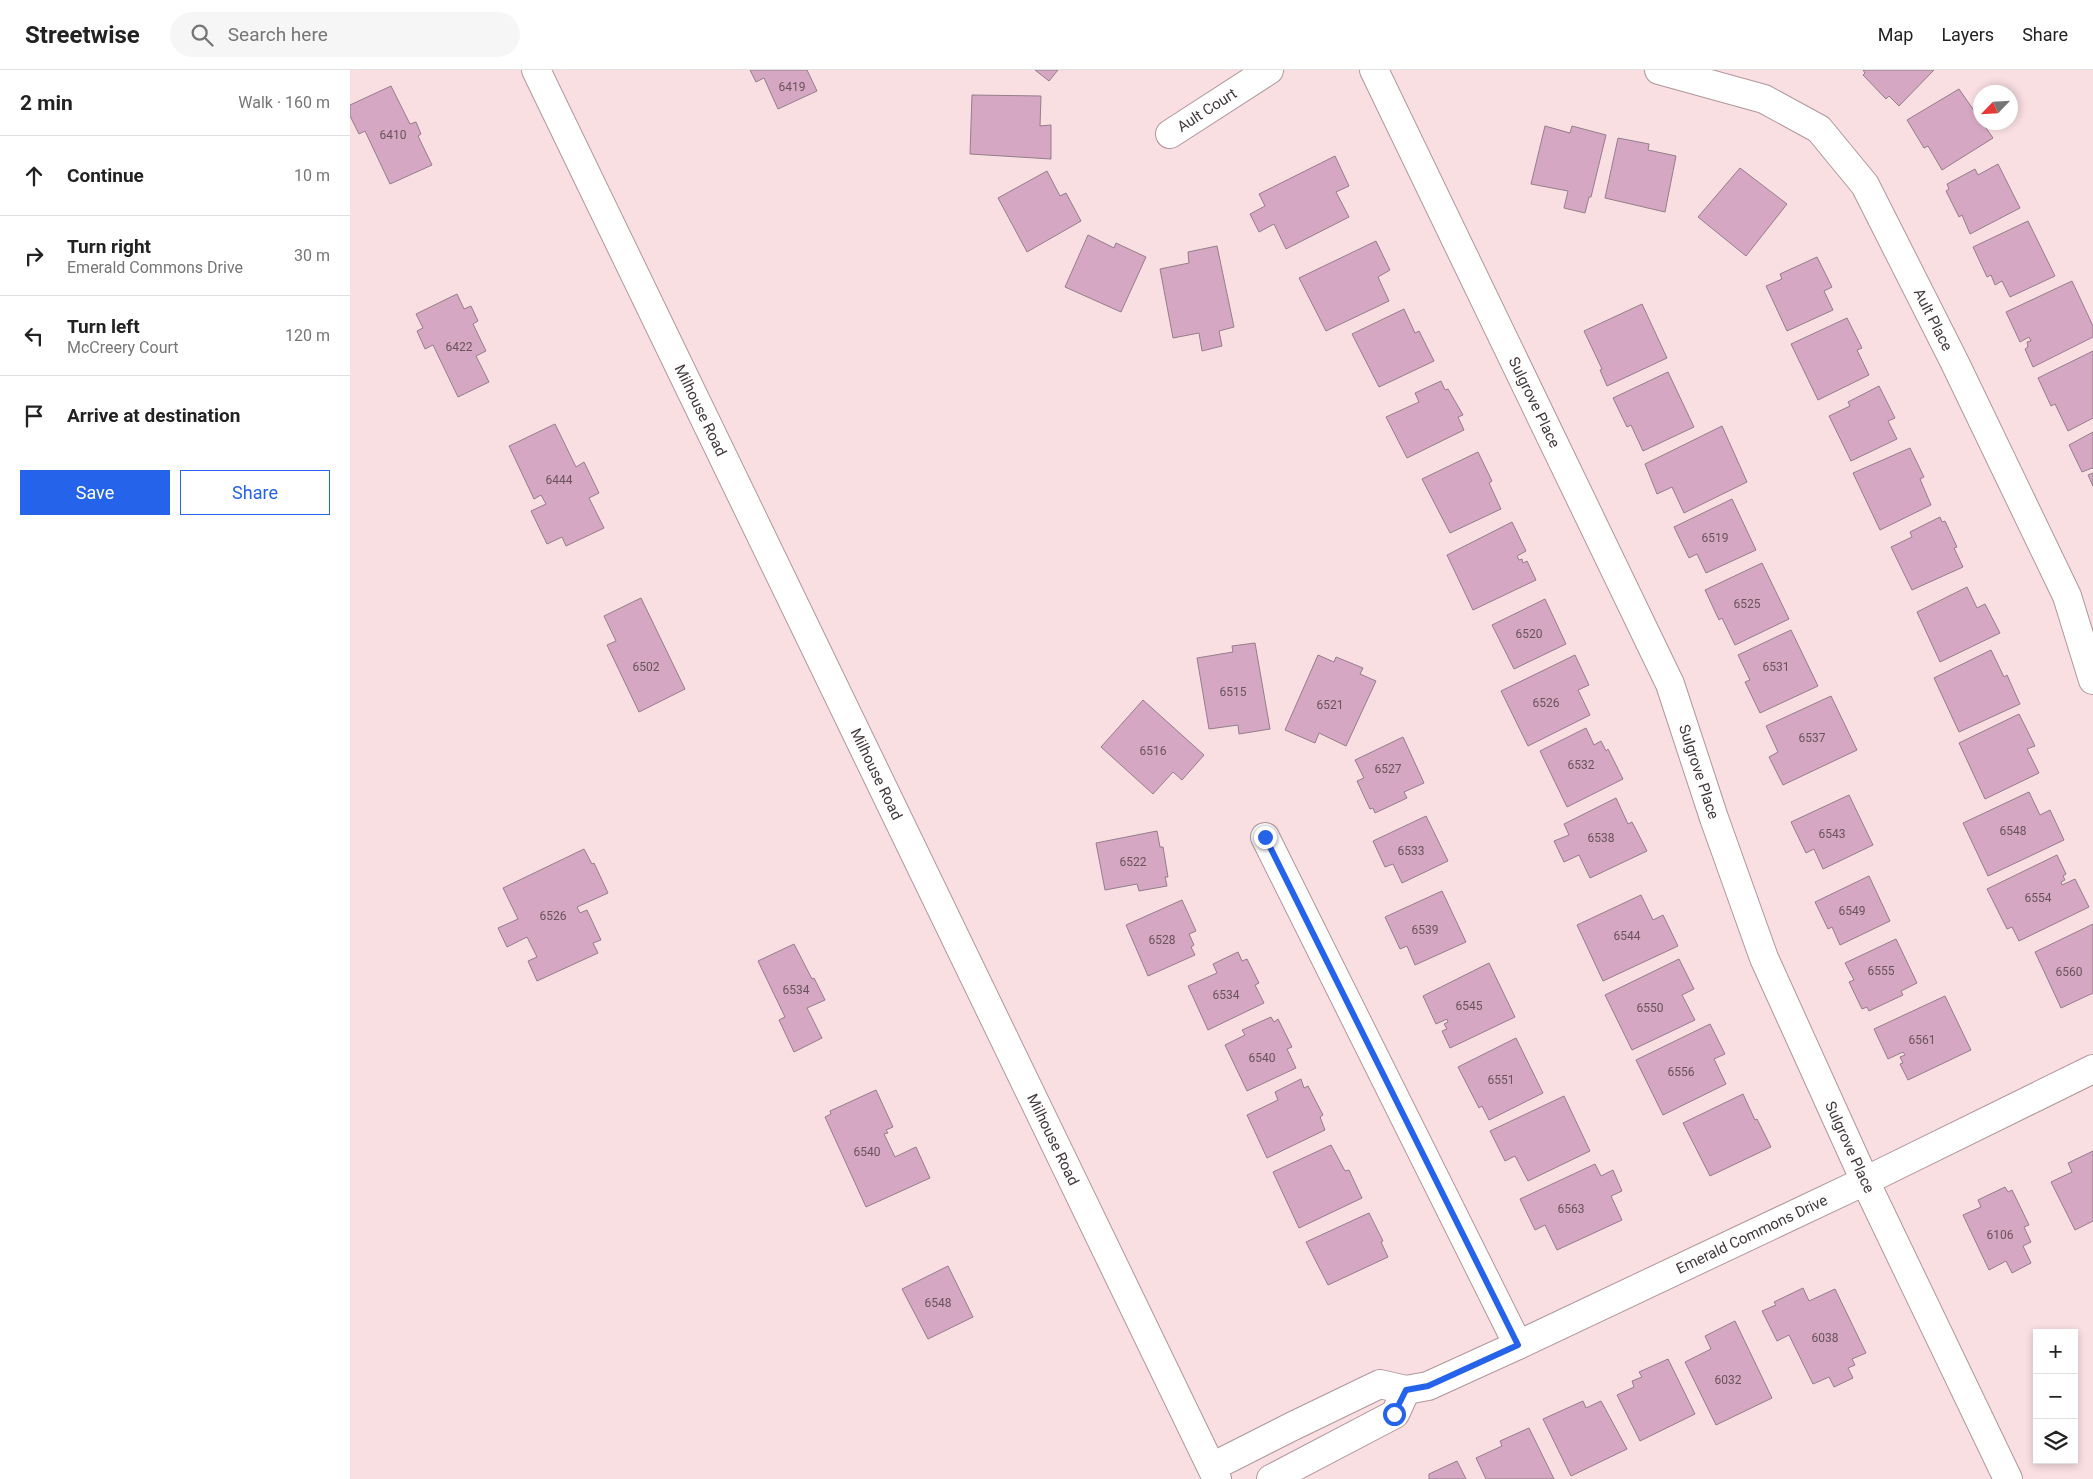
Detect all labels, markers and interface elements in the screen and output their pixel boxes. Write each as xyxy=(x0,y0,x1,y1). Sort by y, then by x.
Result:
search box xyxy=(170,12,520,57)
text: Streetwise xyxy=(25,21,140,49)
icon: search xyxy=(188,21,216,49)
text: Search here xyxy=(228,23,328,46)
text: Map xyxy=(1878,24,1913,45)
text: Layers xyxy=(1941,24,1994,45)
text: Share xyxy=(2022,24,2068,45)
house number: 6419 xyxy=(779,80,805,94)
street label: Ault Court xyxy=(1174,84,1240,136)
north arrow xyxy=(1973,85,2018,130)
text: 2 min xyxy=(20,91,73,115)
text: Walk · 160 m xyxy=(238,93,330,112)
house number: 6410 xyxy=(380,128,407,142)
icon: ahead xyxy=(20,162,48,190)
text: Continue xyxy=(67,164,144,187)
text: 10 m xyxy=(294,166,330,185)
text: Turn right xyxy=(67,235,151,258)
icon: right xyxy=(20,242,48,270)
text: 30 m xyxy=(294,246,330,265)
text: Emerald Commons Drive xyxy=(67,258,243,277)
street label: Ault Place xyxy=(1910,286,1956,354)
text: Turn left xyxy=(67,315,140,338)
icon: left xyxy=(20,322,48,350)
text: 120 m xyxy=(285,326,330,345)
text: McCreery Court xyxy=(67,338,179,357)
house number: 6422 xyxy=(446,340,473,354)
street label: Sulgrove Place xyxy=(1505,354,1564,451)
street label: Milhouse Road xyxy=(671,362,730,459)
icon: arrive xyxy=(20,402,48,430)
text: Arrive at destination xyxy=(67,404,240,427)
button: Save xyxy=(20,470,170,515)
button: Share xyxy=(180,470,330,515)
house number: 6444 xyxy=(546,473,573,487)
house number: 6519 xyxy=(1702,531,1728,545)
house number: 6525 xyxy=(1734,597,1761,611)
house number: 6520 xyxy=(1516,627,1543,641)
house number: 6502 xyxy=(633,660,660,674)
house number: 6531 xyxy=(1763,660,1789,674)
house number: 6515 xyxy=(1220,685,1247,699)
house number: 6526 xyxy=(1533,696,1560,710)
house number: 6521 xyxy=(1317,698,1343,712)
street label: Sulgrove Place xyxy=(1675,722,1723,821)
street label: Milhouse Road xyxy=(847,725,906,823)
house number: 6537 xyxy=(1799,731,1826,745)
house number: 6516 xyxy=(1140,744,1167,758)
house number: 6532 xyxy=(1568,758,1595,772)
house number: 6527 xyxy=(1375,762,1402,776)
house number: 6548 xyxy=(2000,824,2027,838)
route end xyxy=(1254,826,1277,849)
house number: 6543 xyxy=(1819,827,1845,841)
house number: 6538 xyxy=(1588,831,1615,845)
house number: 6533 xyxy=(1398,844,1424,858)
house number: 6522 xyxy=(1120,855,1147,869)
house number: 6554 xyxy=(2025,891,2052,905)
house number: 6549 xyxy=(1839,904,1865,918)
house number: 6526 xyxy=(540,909,567,923)
house number: 6539 xyxy=(1412,923,1438,937)
house number: 6544 xyxy=(1614,929,1641,943)
house number: 6528 xyxy=(1149,933,1176,947)
house number: 6555 xyxy=(1868,964,1895,978)
house number: 6560 xyxy=(2056,965,2083,979)
house number: 6534 xyxy=(783,983,810,997)
house number: 6534 xyxy=(1213,988,1240,1002)
house number: 6545 xyxy=(1456,999,1483,1013)
house number: 6550 xyxy=(1637,1001,1664,1015)
house number: 6561 xyxy=(1909,1033,1935,1047)
house number: 6540 xyxy=(1249,1051,1276,1065)
house number: 6556 xyxy=(1668,1065,1695,1079)
house number: 6551 xyxy=(1488,1073,1514,1087)
street label: Milhouse Road xyxy=(1023,1091,1083,1188)
street label: Sulgrove Place xyxy=(1821,1099,1878,1196)
house number: 6540 xyxy=(854,1145,881,1159)
street label: Emerald Commons Drive xyxy=(1673,1191,1830,1278)
house number: 6563 xyxy=(1558,1202,1584,1216)
house number: 6106 xyxy=(1987,1228,2014,1242)
house number: 6548 xyxy=(925,1296,952,1310)
map controls xyxy=(2033,1329,2078,1464)
button: + xyxy=(2033,1329,2078,1374)
house number: 6038 xyxy=(1812,1331,1839,1345)
house number: 6032 xyxy=(1715,1373,1742,1387)
button: − xyxy=(2033,1374,2078,1419)
route start xyxy=(1383,1403,1406,1426)
button: layers xyxy=(2033,1419,2078,1464)

